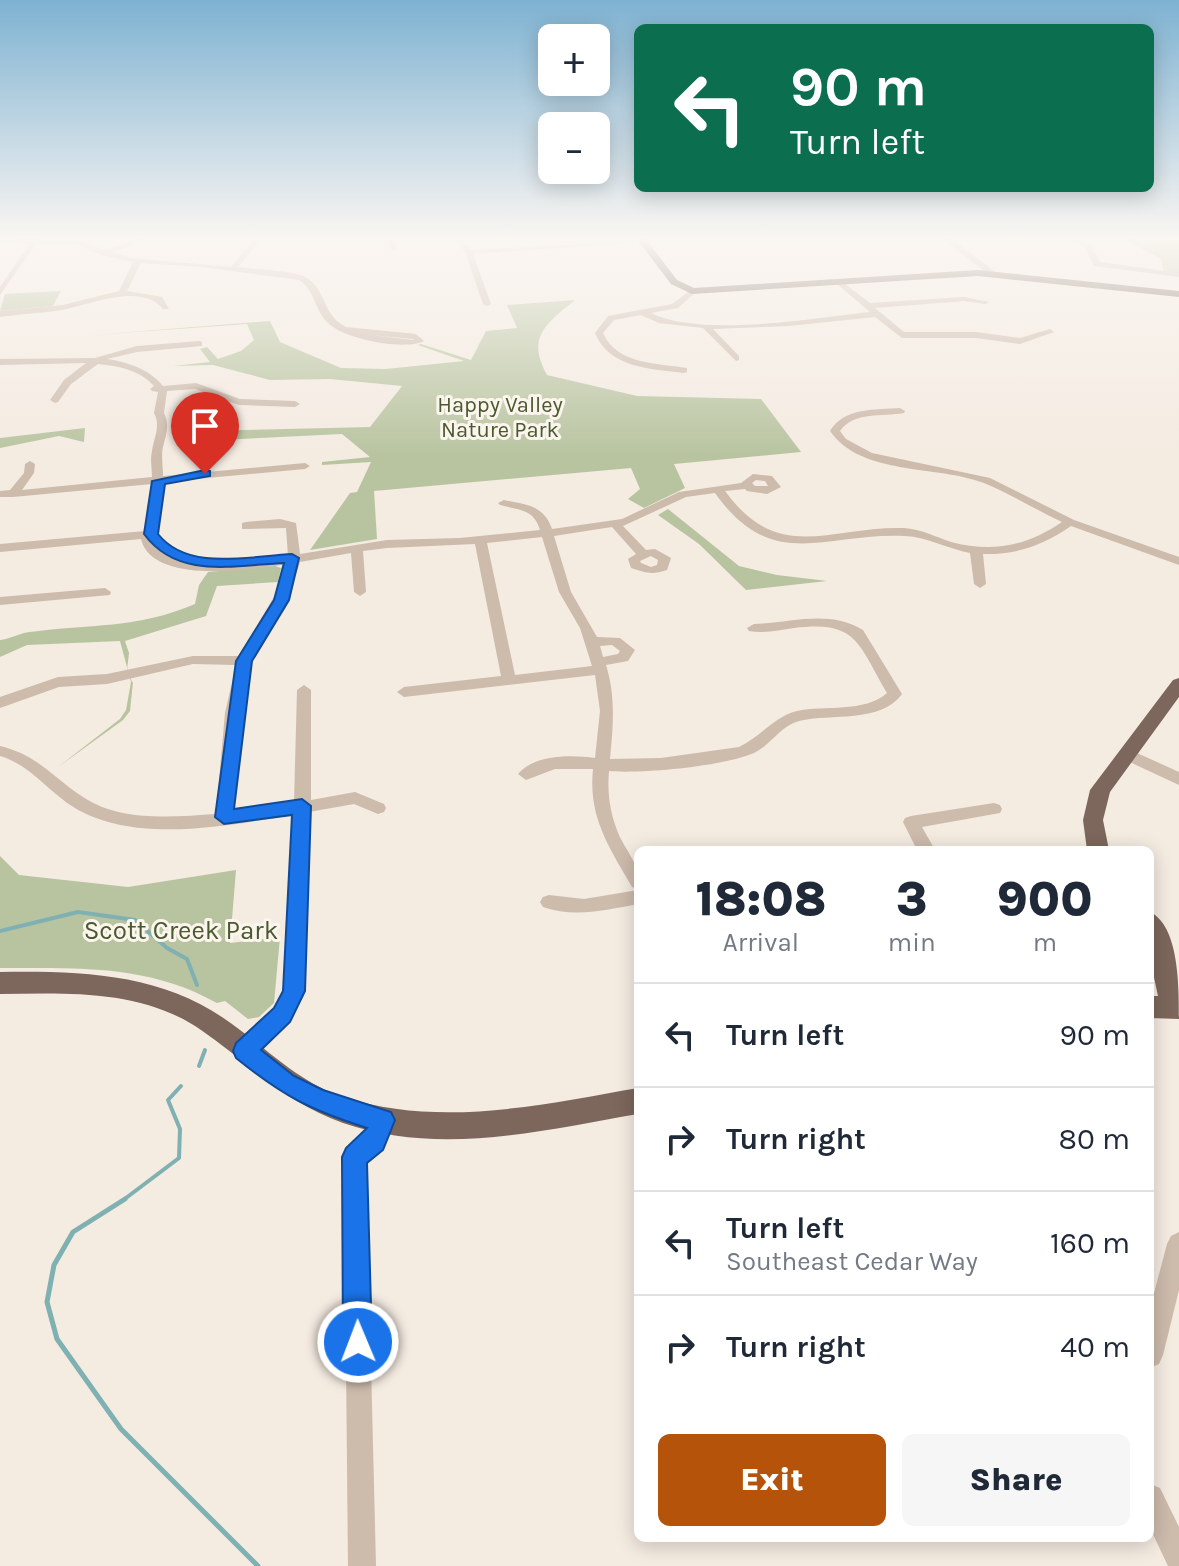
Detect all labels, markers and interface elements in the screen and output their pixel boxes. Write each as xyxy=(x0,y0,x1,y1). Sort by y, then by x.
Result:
map controls xyxy=(538,24,610,184)
button: + xyxy=(538,24,610,96)
text: 90 m xyxy=(790,54,927,119)
icon: left xyxy=(658,56,762,160)
button: − xyxy=(538,112,610,184)
text: Turn left xyxy=(790,121,925,163)
pin xyxy=(171,392,239,474)
park label: Happy Valley Nature Park xyxy=(437,392,563,443)
icon: arrive xyxy=(183,404,227,448)
text: 18:08 xyxy=(695,871,826,927)
text: 3 xyxy=(896,871,927,927)
text: 900 xyxy=(997,871,1093,927)
park label: Scott Creek Park xyxy=(84,915,278,946)
text: Arrival xyxy=(723,927,799,958)
text: min xyxy=(888,927,936,958)
text: m xyxy=(1033,927,1057,958)
icon: left xyxy=(658,1013,702,1057)
text: Turn left xyxy=(726,1017,844,1053)
text: 90 m xyxy=(1060,1017,1130,1053)
icon: right xyxy=(658,1117,702,1161)
text: Turn right xyxy=(726,1121,866,1157)
text: 80 m xyxy=(1059,1121,1130,1157)
text: Turn left xyxy=(726,1210,844,1246)
icon: left xyxy=(658,1221,702,1265)
text: 160 m xyxy=(1050,1225,1130,1261)
text: Southeast Cedar Way xyxy=(726,1246,978,1277)
position arrow xyxy=(316,1300,400,1384)
icon: right xyxy=(658,1325,702,1369)
text: Turn right xyxy=(726,1329,866,1365)
text: 40 m xyxy=(1060,1329,1130,1365)
button: Exit xyxy=(658,1434,886,1526)
button: Share xyxy=(902,1434,1130,1526)

